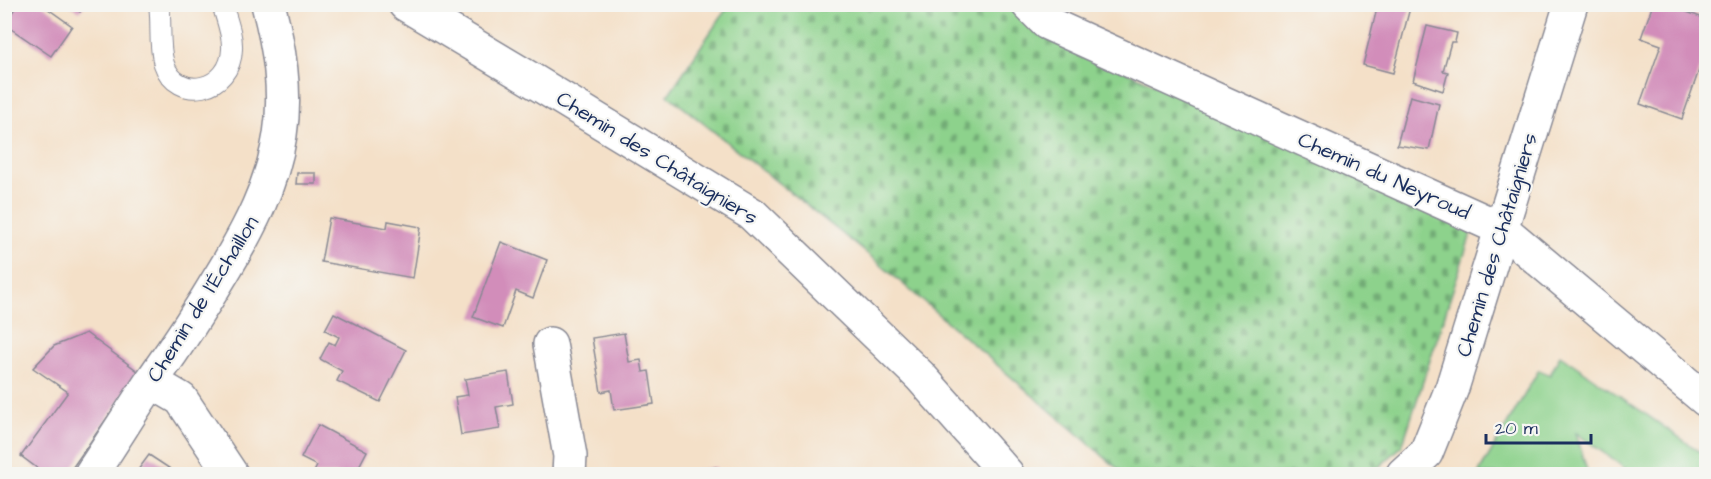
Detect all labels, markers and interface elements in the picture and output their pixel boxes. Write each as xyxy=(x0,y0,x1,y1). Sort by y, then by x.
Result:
street label: Chemin des Châtaigniers xyxy=(550,84,763,234)
street label: Chemin du Neyroud xyxy=(1292,125,1475,229)
street label: Chemin des Châtaigniers xyxy=(1449,130,1547,361)
street label: Chemin de l'Échaillon xyxy=(140,210,266,388)
scale bar xyxy=(1486,407,1591,445)
text: 20 m xyxy=(1495,416,1538,441)

